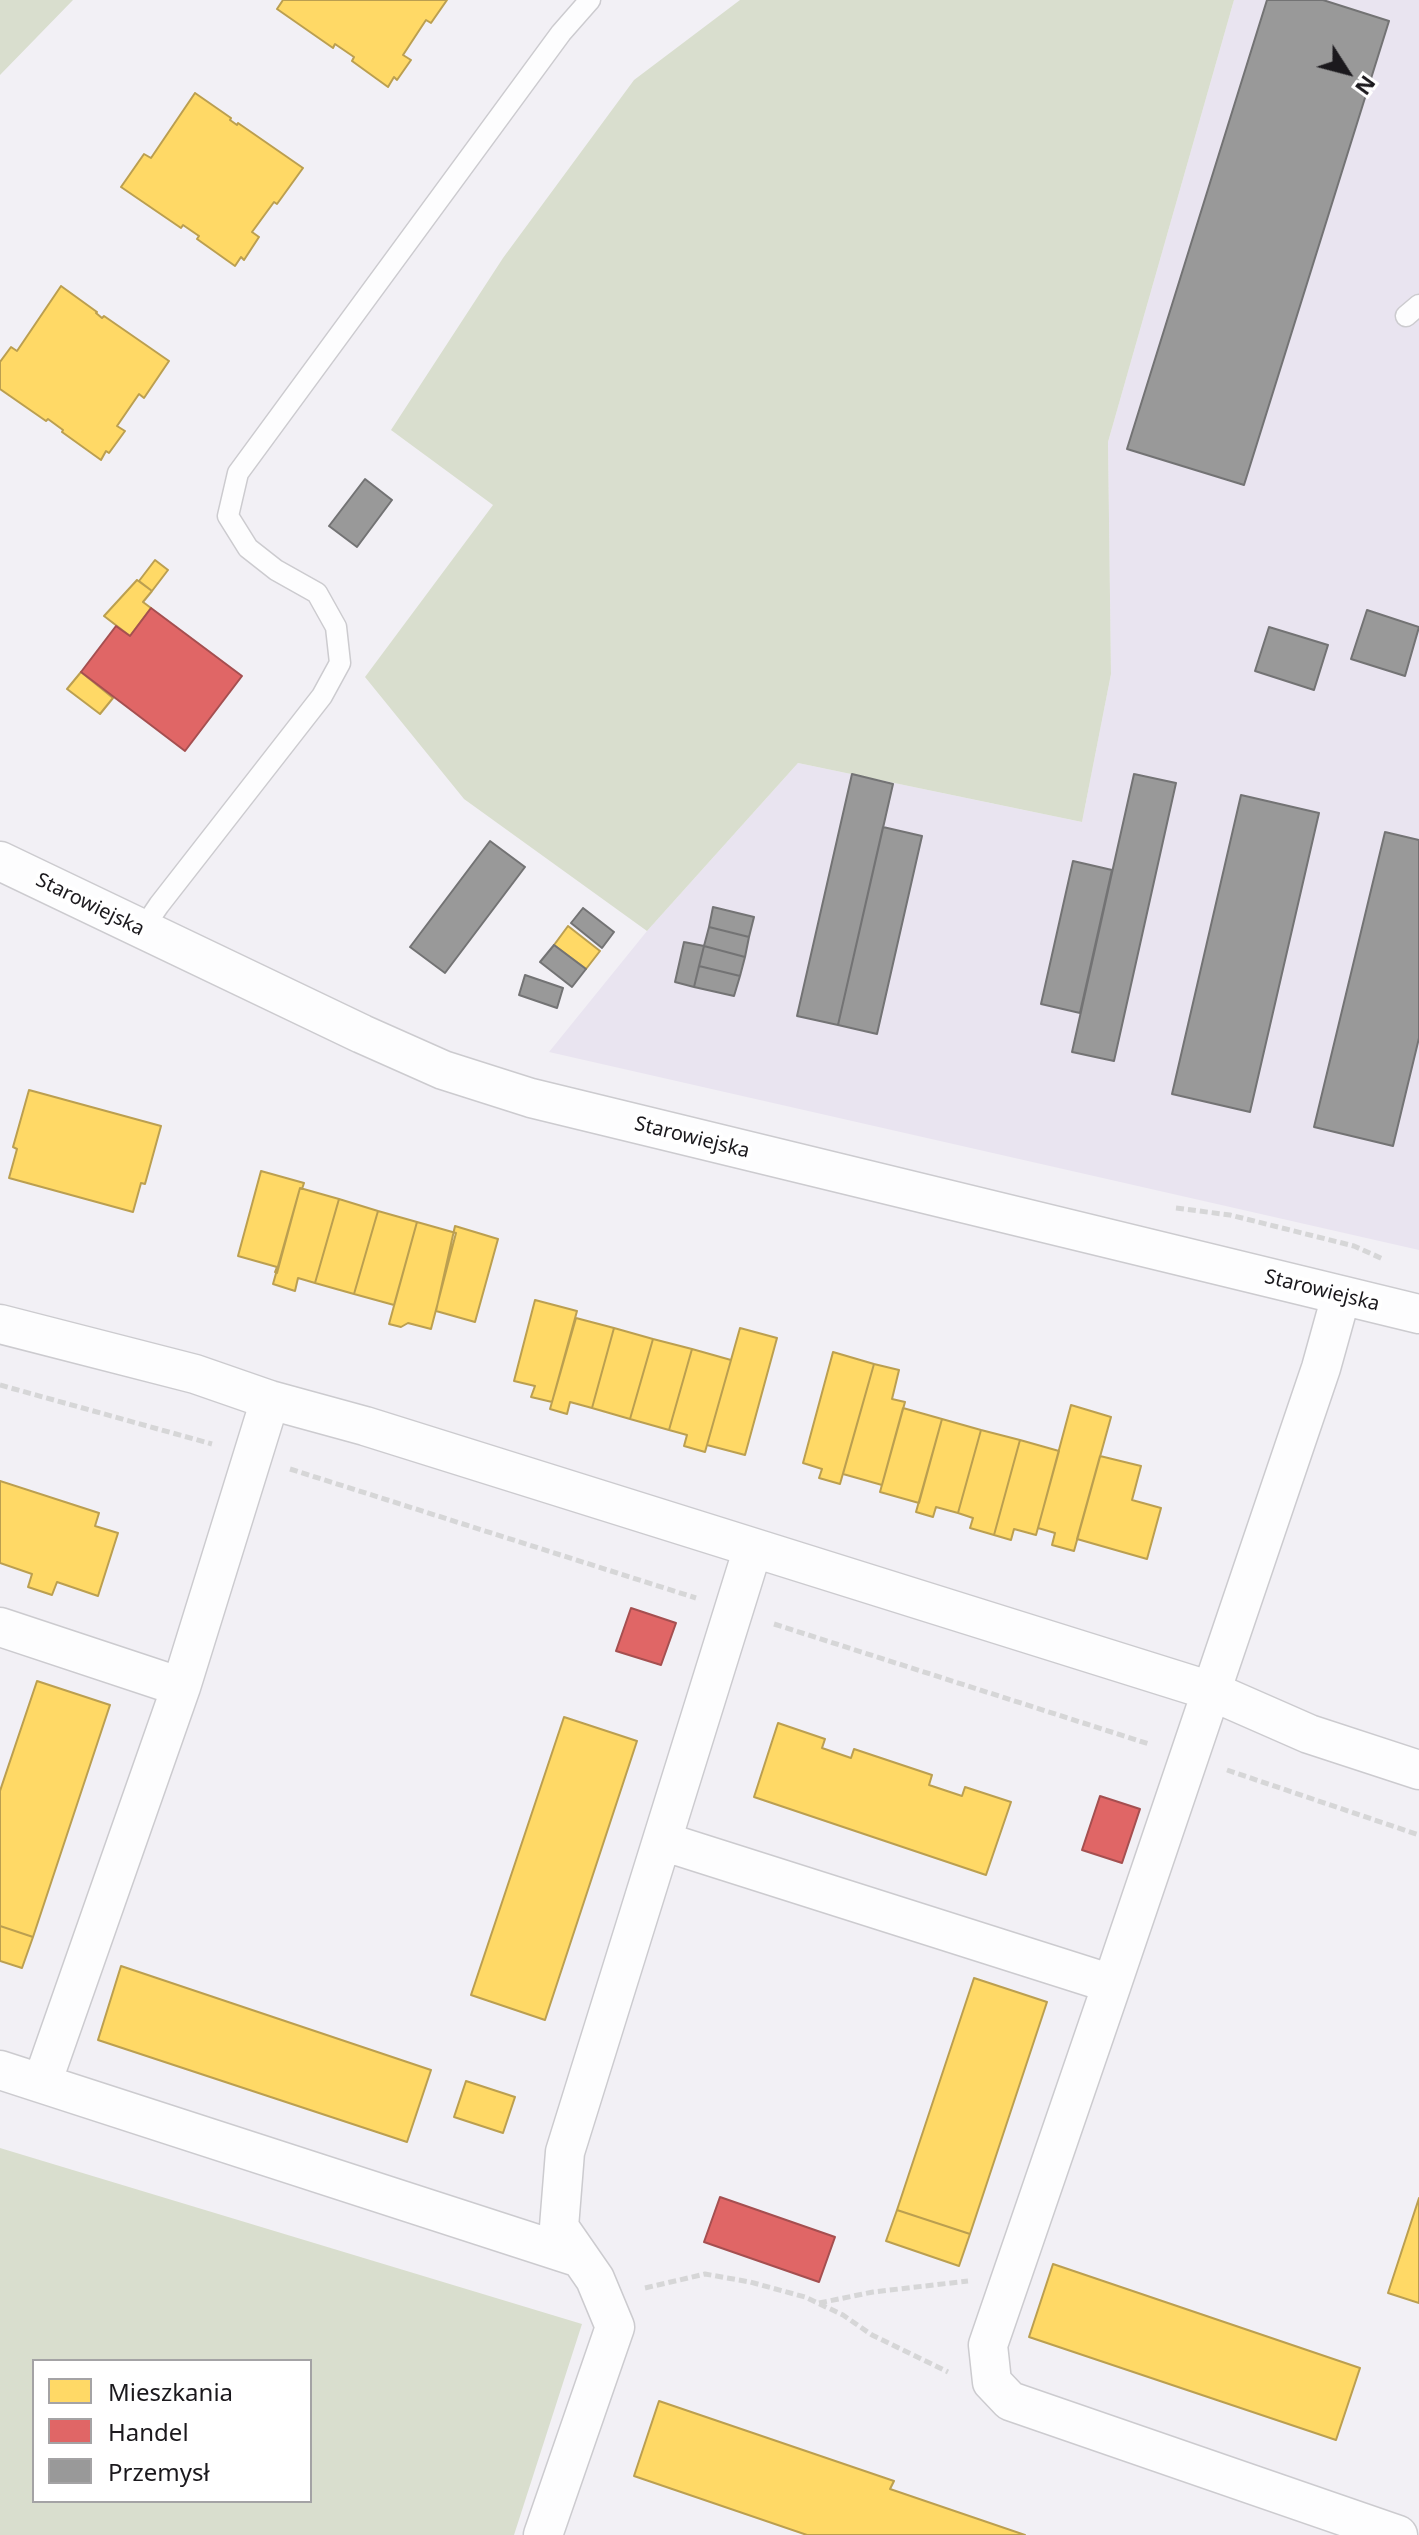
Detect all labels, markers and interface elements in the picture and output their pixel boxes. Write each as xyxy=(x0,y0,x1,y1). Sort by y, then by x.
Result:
north arrow xyxy=(1307,32,1387,112)
text: N xyxy=(1349,70,1384,102)
street label: Starowiejska xyxy=(32,868,148,942)
street label: Starowiejska xyxy=(632,1112,752,1164)
street label: Starowiejska xyxy=(1262,1265,1382,1317)
legend xyxy=(32,2359,312,2503)
text: Mieszkania xyxy=(108,2375,233,2408)
text: Handel xyxy=(108,2415,189,2448)
text: Przemysł xyxy=(108,2455,210,2488)

